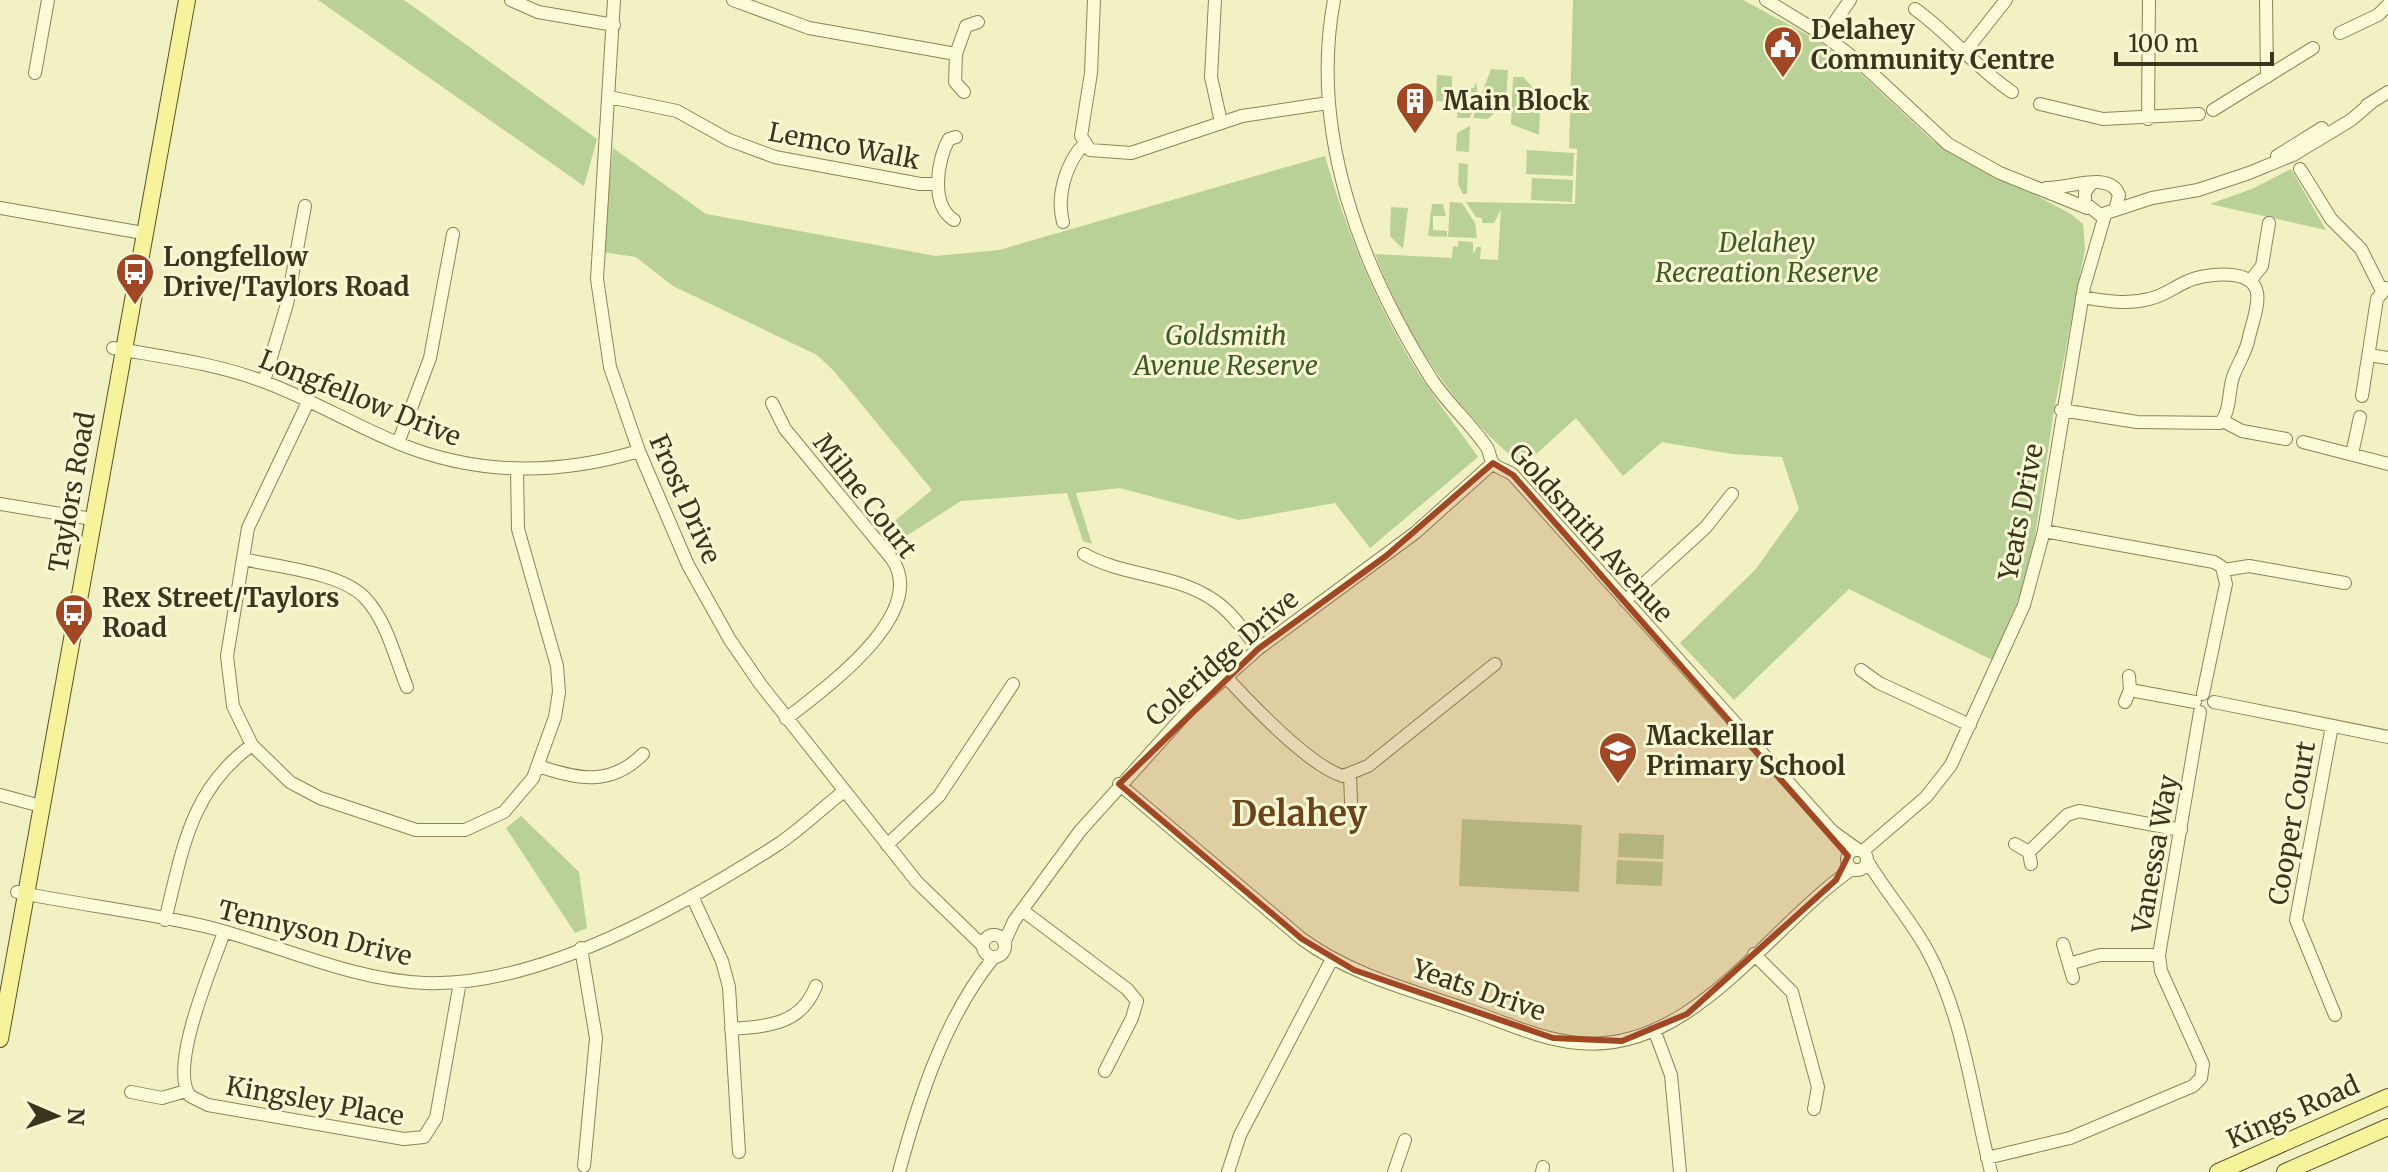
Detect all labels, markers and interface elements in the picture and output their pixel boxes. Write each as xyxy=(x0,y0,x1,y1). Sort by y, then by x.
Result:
place label: Delahey Community Centre xyxy=(1811,13,2054,76)
scale bar xyxy=(2116,16,2272,66)
public building icon: Delahey Community Centre xyxy=(1762,24,1804,79)
text: 100 m xyxy=(2128,28,2199,59)
building icon: Main Block xyxy=(1394,80,1436,135)
place label: Main Block xyxy=(1443,84,1589,117)
street label: Lemco Walk xyxy=(766,115,923,176)
park label: Delahey Recreation Reserve xyxy=(1655,226,1879,289)
place label: Longfellow Drive/Taylors Road xyxy=(163,240,409,303)
bus stop icon: Longfellow Drive/Taylors Road xyxy=(114,251,156,306)
park label: Goldsmith Avenue Reserve xyxy=(1132,319,1318,382)
street label: Longfellow Drive xyxy=(255,342,466,453)
street label: Taylors Road xyxy=(41,409,102,575)
street label: Milne Court xyxy=(807,427,924,565)
street label: Frost Drive xyxy=(642,429,729,568)
street label: Goldsmith Avenue xyxy=(1502,436,1680,629)
street label: Yeats Drive xyxy=(1991,441,2050,584)
place label: Rex Street/Taylors Road xyxy=(102,581,339,644)
street label: Coleridge Drive xyxy=(1139,582,1305,733)
bus stop icon: Rex Street/Taylors Road xyxy=(53,592,95,647)
place label: Mackellar Primary School xyxy=(1646,719,1845,782)
school or university icon: Mackellar Primary School xyxy=(1597,730,1639,785)
street label: Cooper Court xyxy=(2261,738,2322,907)
street label: Vanessa Way xyxy=(2124,771,2185,937)
district label: Delahey xyxy=(1231,793,1368,835)
street label: Tennyson Drive xyxy=(215,893,415,973)
street label: Yeats Drive xyxy=(1407,951,1550,1028)
street label: Kings Road xyxy=(2221,1067,2365,1155)
street label: Kingsley Place xyxy=(224,1069,407,1132)
north arrow xyxy=(16,1076,96,1156)
text: N xyxy=(62,1108,90,1126)

